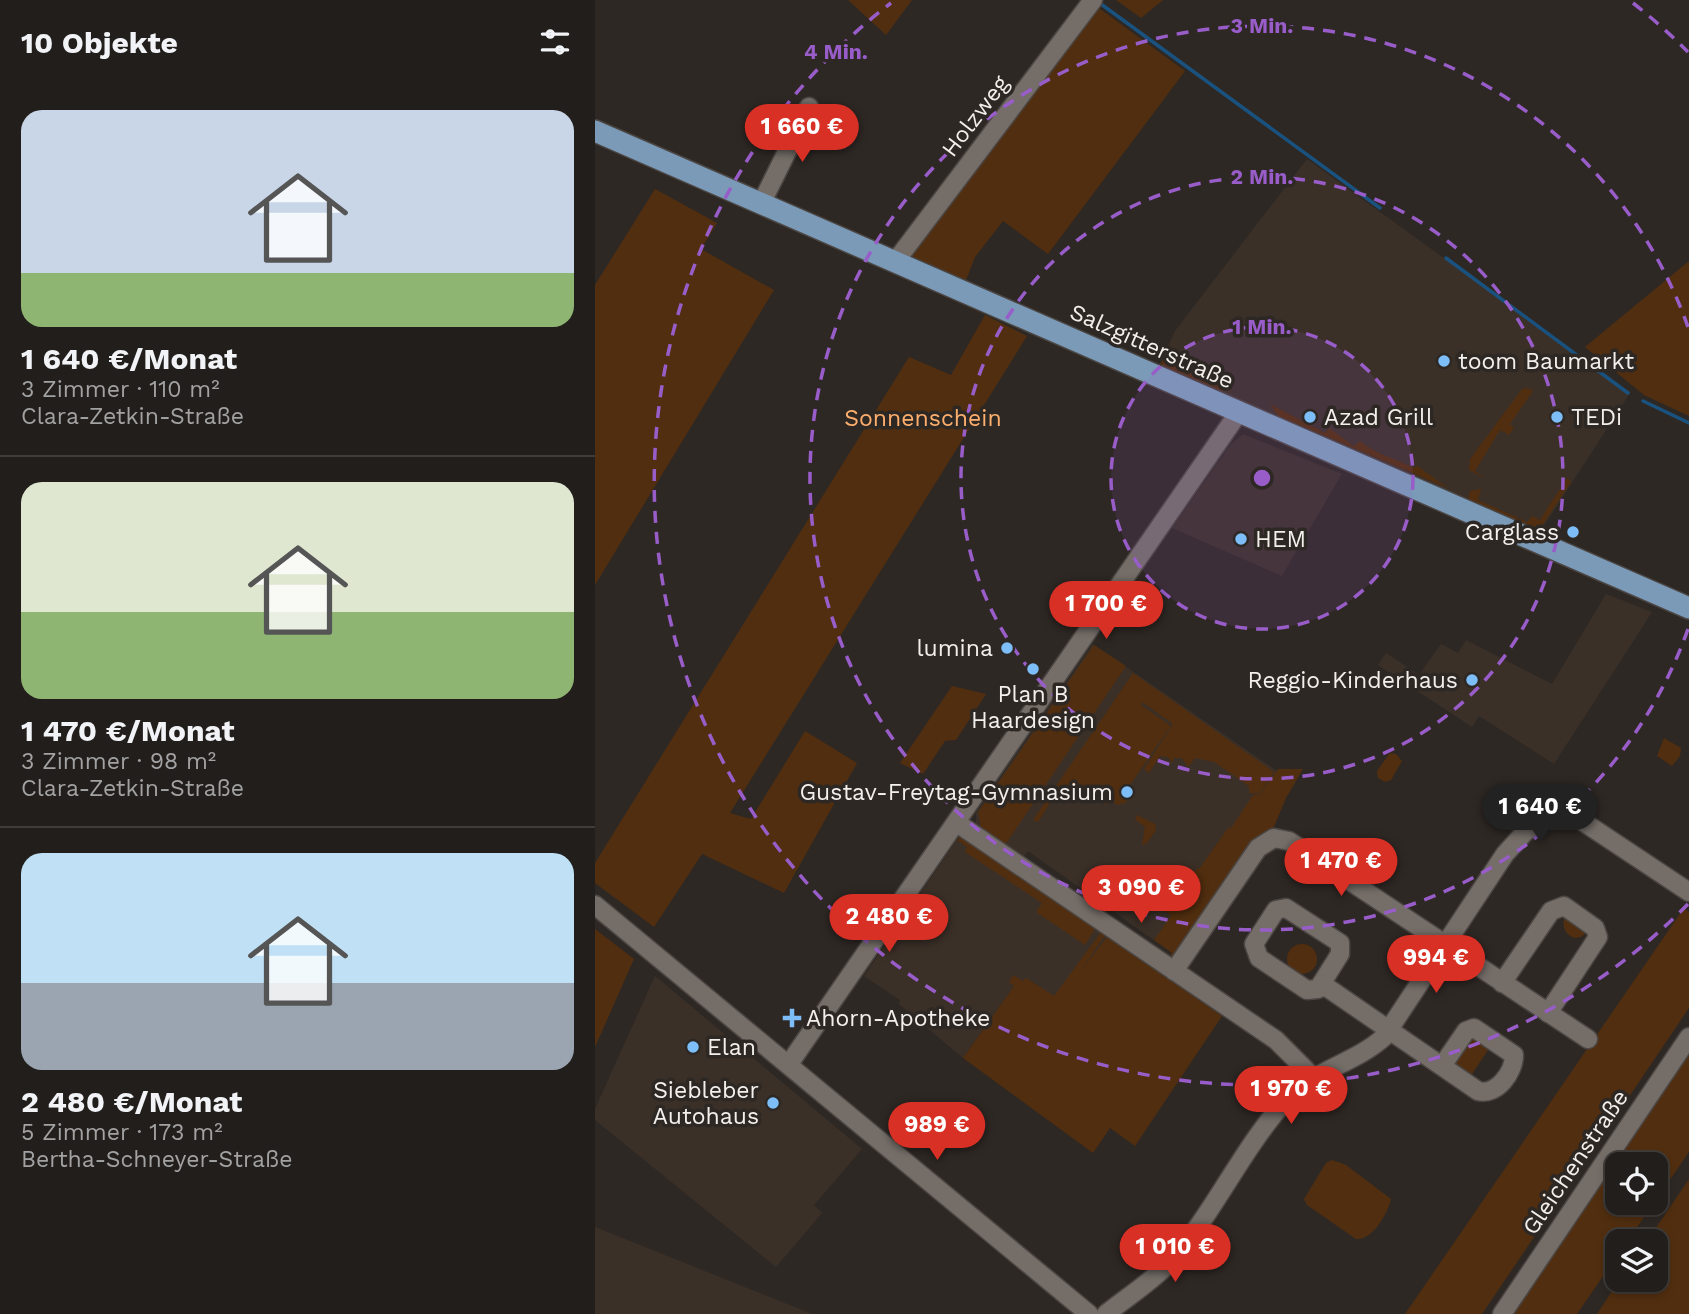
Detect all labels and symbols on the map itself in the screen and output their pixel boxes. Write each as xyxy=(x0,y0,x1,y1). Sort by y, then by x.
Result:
text: 3 Min. xyxy=(1231,13,1293,38)
text: 4 Min. xyxy=(804,39,868,64)
street label: Holzweg xyxy=(936,70,1015,162)
pin: 1 660 € xyxy=(737,104,867,164)
text: 2 Min. xyxy=(1231,164,1293,189)
street label: Salzgitterstraße xyxy=(1066,298,1238,395)
text: 1 Min. xyxy=(1232,314,1292,339)
place label: toom Baumarkt xyxy=(1458,348,1635,375)
marker: toom Baumarkt xyxy=(1436,353,1452,369)
place label: Azad Grill xyxy=(1324,404,1433,431)
place label: TEDi xyxy=(1571,404,1622,431)
park label: Sonnenschein xyxy=(844,405,1002,432)
marker: Azad Grill xyxy=(1302,409,1318,425)
marker: TEDi xyxy=(1549,409,1565,425)
centre of rings xyxy=(1250,466,1274,490)
place label: Carglass xyxy=(1465,519,1559,546)
marker: Carglass xyxy=(1565,524,1581,540)
place label: HEM xyxy=(1255,526,1306,553)
marker: HEM xyxy=(1233,531,1249,547)
pin: 1 700 € xyxy=(1041,582,1171,641)
place label: lumina xyxy=(916,635,993,662)
marker: lumina xyxy=(999,640,1015,656)
marker: Plan B Haardesign xyxy=(1025,661,1041,677)
place label: Reggio-Kinderhaus xyxy=(1248,667,1458,694)
marker: Reggio-Kinderhaus xyxy=(1464,672,1480,688)
place label: Plan B Haardesign xyxy=(971,681,1095,734)
place label: Gustav-Freytag-Gymnasium xyxy=(799,779,1113,806)
marker: Gustav-Freytag-Gymnasium xyxy=(1119,784,1135,800)
pin: 1 640 € xyxy=(1475,784,1605,844)
pin: 1 470 € xyxy=(1276,838,1406,898)
pin: 3 090 € xyxy=(1076,866,1206,925)
pin: 2 480 € xyxy=(824,894,954,954)
pin: 994 € xyxy=(1387,936,1485,995)
place label: Ahorn-Apotheke xyxy=(806,1005,990,1032)
marker: Ahorn-Apotheke xyxy=(784,1010,800,1026)
place label: Elan xyxy=(707,1034,756,1061)
marker: Elan xyxy=(685,1039,701,1055)
pin: 1 970 € xyxy=(1226,1066,1356,1126)
place label: Siebleber Autohaus xyxy=(653,1077,759,1130)
street label: Gleichenstraße xyxy=(1517,1085,1634,1240)
marker: Siebleber Autohaus xyxy=(765,1095,781,1111)
pin: 989 € xyxy=(888,1102,986,1162)
pin: 1 010 € xyxy=(1110,1224,1240,1284)

